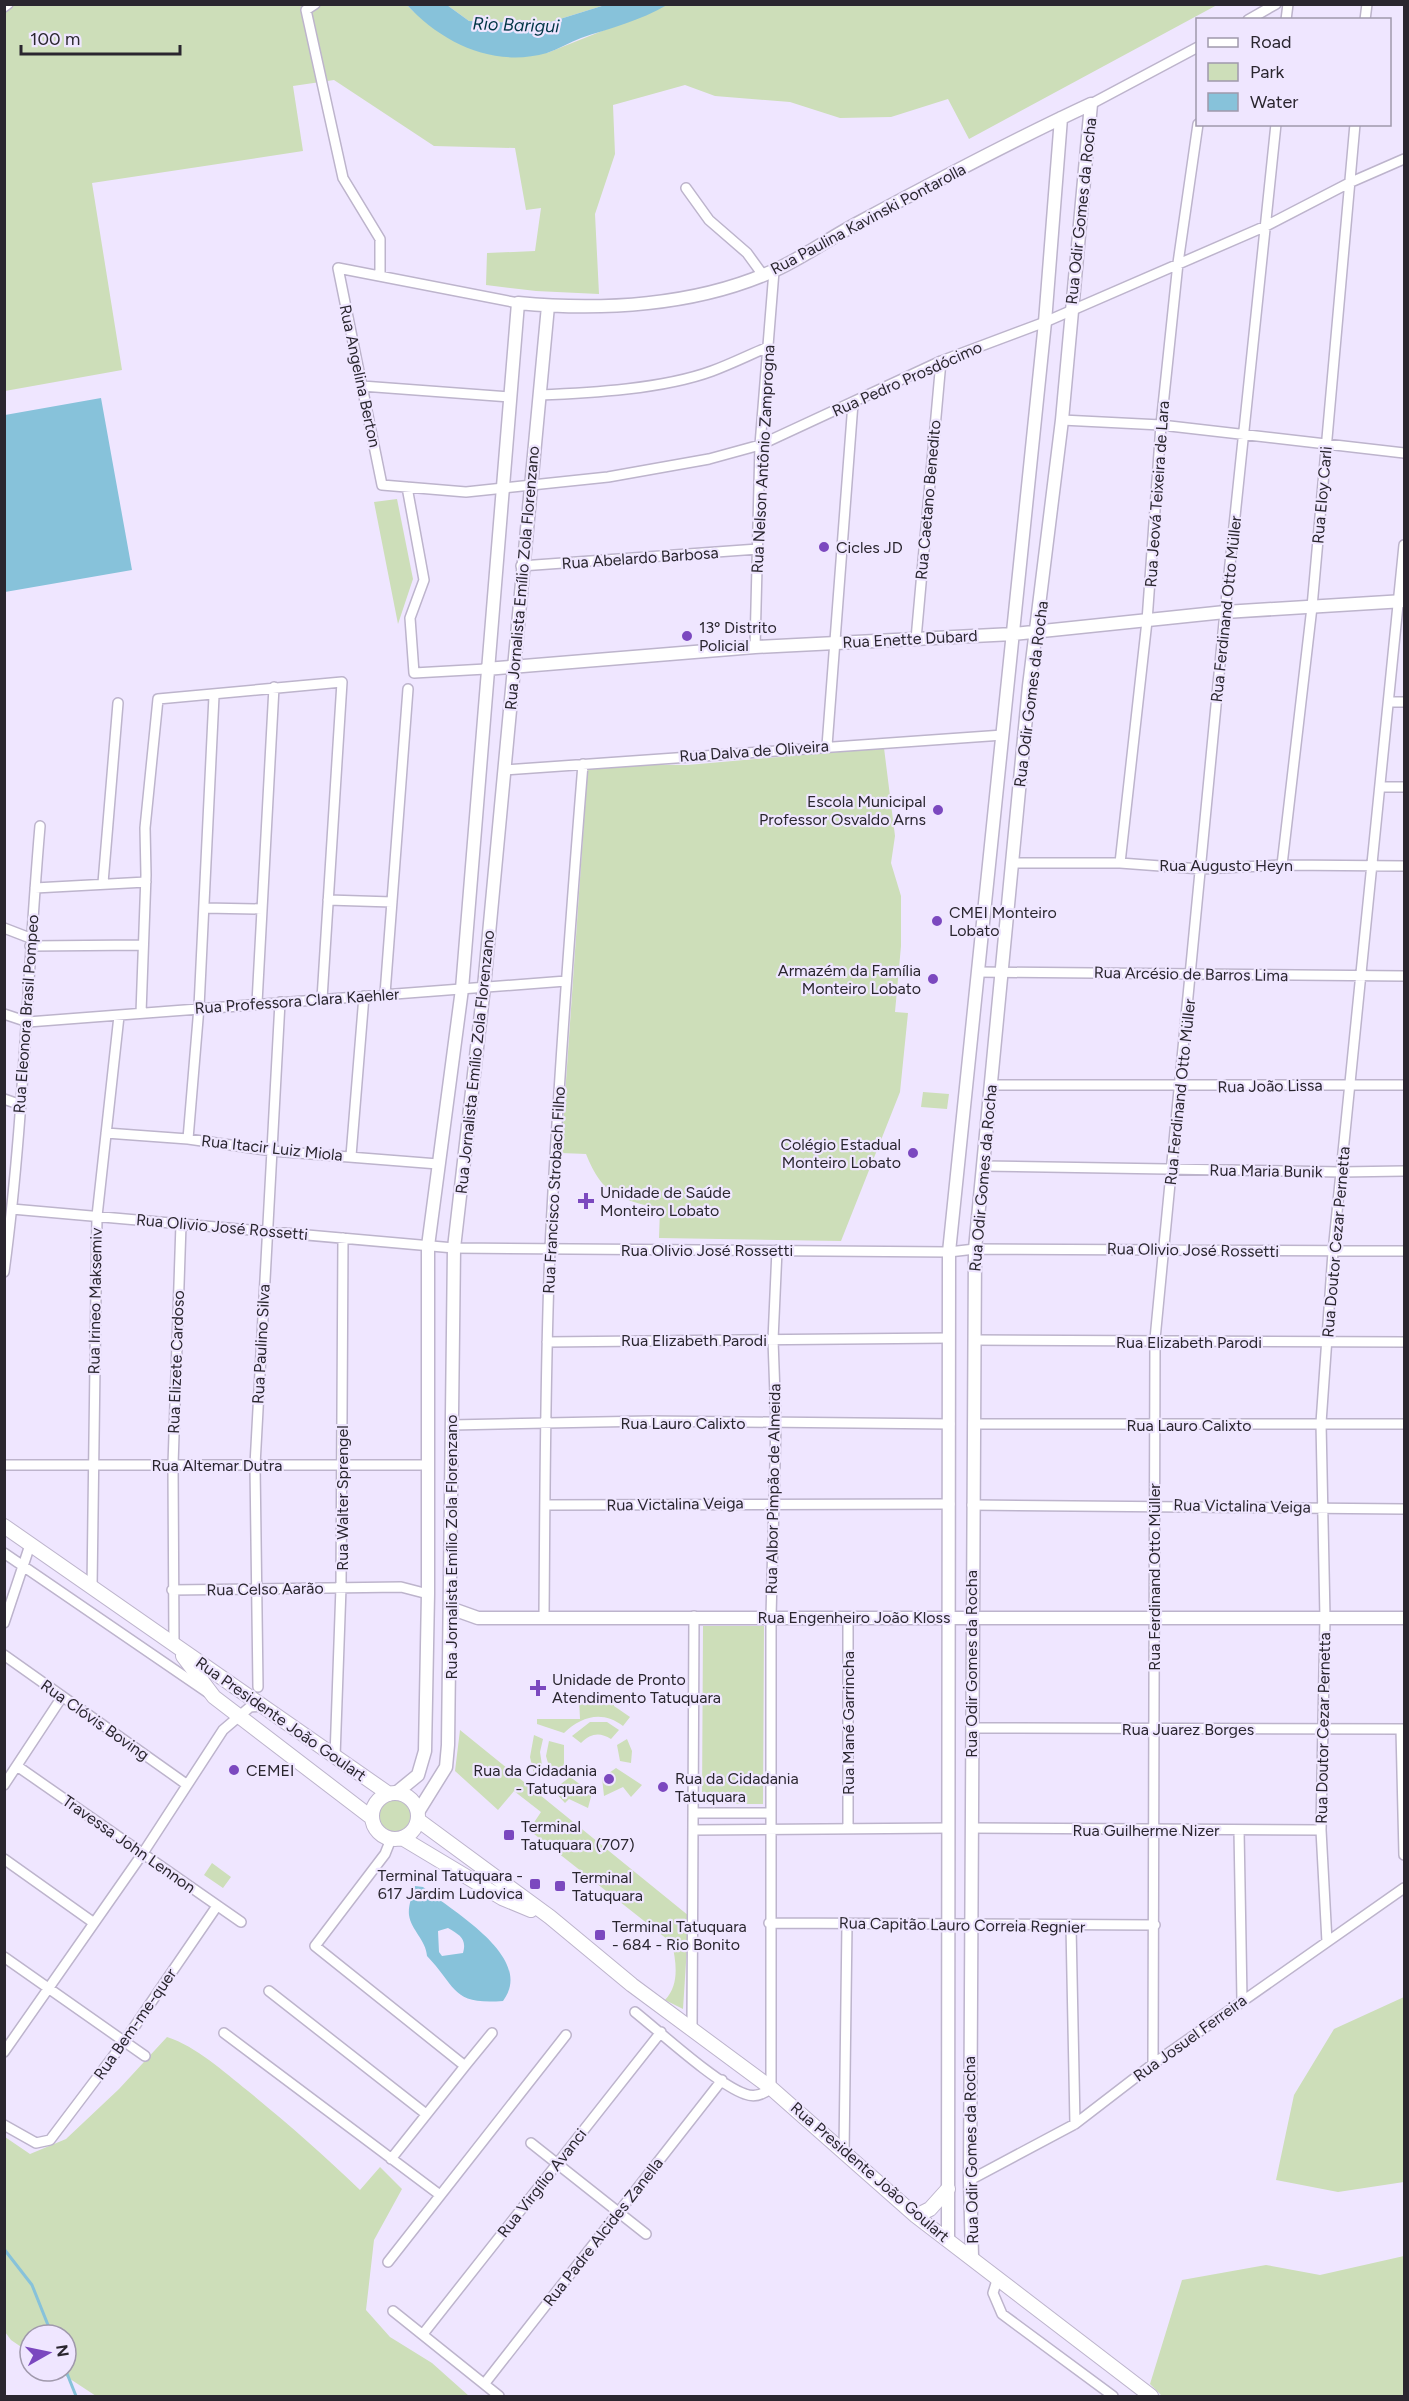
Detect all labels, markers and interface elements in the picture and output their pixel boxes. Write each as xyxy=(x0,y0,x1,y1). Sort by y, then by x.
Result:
water label: Rio Barigui xyxy=(472,12,561,38)
scale bar xyxy=(21,18,180,56)
legend xyxy=(1196,18,1391,126)
text: 100 m xyxy=(30,28,80,50)
text: Road xyxy=(1250,31,1291,53)
text: Park xyxy=(1250,61,1285,83)
text: Water xyxy=(1250,91,1298,113)
street label: Rua Odir Gomes da Rocha xyxy=(1062,117,1100,305)
street label: Rua Paulina Kavinski Pontarolla xyxy=(767,159,969,279)
street label: Rua Angelina Berton xyxy=(336,303,384,449)
street label: Rua Pedro Prosdócimo xyxy=(829,337,985,421)
street label: Rua Nelson Antônio Zamprogna xyxy=(748,344,778,574)
street label: Rua Jeová Teixeira de Lara xyxy=(1141,400,1173,588)
street label: Rua Caetano Benedito xyxy=(912,419,944,581)
street label: Rua Jornalista Emílio Zola Florenzano xyxy=(501,445,543,711)
street label: Rua Eloy Carli xyxy=(1308,445,1336,545)
street label: Rua Ferdinand Otto Müller xyxy=(1207,514,1245,703)
place label: Cicles JD xyxy=(836,538,903,557)
marker: Cicles JD xyxy=(817,540,831,554)
street label: Rua Abelardo Barbosa xyxy=(561,543,719,573)
street label: Rua Odir Gomes da Rocha xyxy=(1010,600,1052,788)
place label: 13º Distrito Policial xyxy=(699,618,777,655)
street label: Rua Enette Dubard xyxy=(842,626,978,652)
marker: 13º Distrito Policial xyxy=(680,629,694,643)
street label: Rua Dalva de Oliveira xyxy=(679,736,829,766)
place label: Escola Municipal Professor Osvaldo Arns xyxy=(759,792,926,829)
marker: Escola Municipal Professor Osvaldo Arns xyxy=(931,803,945,817)
street label: Rua Augusto Heyn xyxy=(1159,856,1293,875)
place label: CMEI Monteiro Lobato xyxy=(949,903,1057,940)
street label: Rua Eleonora Brasil Pompeo xyxy=(10,914,42,1114)
marker: CMEI Monteiro Lobato xyxy=(930,914,944,928)
street label: Rua Jornalista Emílio Zola Florenzano xyxy=(452,929,498,1195)
place label: Armazém da Família Monteiro Lobato xyxy=(778,961,921,998)
street label: Rua Arcésio de Barros Lima xyxy=(1094,963,1288,985)
marker: Armazém da Família Monteiro Lobato xyxy=(926,972,940,986)
street label: Rua Professora Clara Kaehler xyxy=(194,984,401,1018)
street label: Rua Ferdinand Otto Müller xyxy=(1161,997,1199,1186)
street label: Rua João Lissa xyxy=(1217,1076,1323,1096)
street label: Rua Odir Gomes da Rocha xyxy=(965,1084,1001,1272)
street label: Rua Francisco Strobach Filho xyxy=(539,1086,569,1294)
street label: Rua Itacir Luiz Miola xyxy=(200,1131,344,1165)
place label: Colégio Estadual Monteiro Lobato xyxy=(780,1135,901,1172)
marker: Colégio Estadual Monteiro Lobato xyxy=(906,1146,920,1160)
street label: Rua Doutor Cezar Pernetta xyxy=(1318,1146,1354,1338)
street label: Rua Maria Bunik xyxy=(1209,1161,1323,1181)
place label: Unidade de Saúde Monteiro Lobato xyxy=(600,1183,731,1220)
marker: Unidade de Saúde Monteiro Lobato xyxy=(577,1192,595,1210)
street label: Rua Olivio José Rossetti xyxy=(135,1210,309,1244)
street label: Rua Irineo Maksemiv xyxy=(84,1227,106,1375)
street label: Rua Olivio José Rossetti xyxy=(1107,1239,1279,1261)
street label: Rua Olivio José Rossetti xyxy=(621,1241,793,1260)
street label: Rua Paulino Silva xyxy=(248,1284,274,1404)
street label: Rua Elizete Cardoso xyxy=(164,1290,188,1434)
street label: Rua Elizabeth Parodi xyxy=(621,1331,767,1350)
street label: Rua Elizabeth Parodi xyxy=(1116,1333,1262,1352)
street label: Rua Albor Pimpão de Almeida xyxy=(762,1383,784,1595)
street label: Rua Jornalista Emílio Zola Florenzano xyxy=(442,1414,461,1680)
street label: Rua Lauro Calixto xyxy=(621,1414,745,1433)
street label: Rua Lauro Calixto xyxy=(1127,1416,1251,1435)
street label: Rua Walter Sprengel xyxy=(333,1425,352,1571)
street label: Rua Altemar Dutra xyxy=(152,1456,282,1475)
street label: Rua Ferdinand Otto Müller xyxy=(1145,1483,1164,1671)
street label: Rua Victalina Veiga xyxy=(606,1493,744,1515)
street label: Rua Victalina Veiga xyxy=(1173,1495,1311,1517)
street label: Rua Odir Gomes da Rocha xyxy=(962,1570,981,1758)
street label: Rua Celso Aarão xyxy=(206,1578,324,1600)
street label: Rua Engenheiro João Kloss xyxy=(758,1608,950,1627)
street label: Rua Doutor Cezar Pernetta xyxy=(1312,1632,1334,1824)
street label: Rua Mané Garrincha xyxy=(839,1651,858,1795)
street label: Rua Presidente João Goulart xyxy=(192,1653,370,1785)
place label: Unidade de Pronto Atendimento Tatuquara xyxy=(552,1670,721,1707)
street label: Rua Clóvis Boving xyxy=(37,1676,153,1764)
marker: Unidade de Pronto Atendimento Tatuquara xyxy=(529,1679,547,1697)
street label: Rua Juarez Borges xyxy=(1122,1720,1254,1739)
place label: CEMEI xyxy=(246,1761,294,1780)
place label: Rua da Cidadania - Tatuquara xyxy=(473,1761,597,1798)
marker: CEMEI xyxy=(227,1763,241,1777)
place label: Rua da Cidadania Tatuquara xyxy=(675,1769,799,1806)
marker: Rua da Cidadania - Tatuquara xyxy=(602,1772,616,1786)
marker: Rua da Cidadania Tatuquara xyxy=(656,1780,670,1794)
street label: Travessa John Lennon xyxy=(59,1791,199,1897)
place label: Terminal Tatuquara (707) xyxy=(521,1817,635,1854)
street label: Rua Guilherme Nizer xyxy=(1073,1821,1220,1840)
marker: Terminal Tatuquara (707) xyxy=(502,1828,516,1842)
place label: Terminal Tatuquara - 617 Jardim Ludovica xyxy=(378,1866,523,1903)
place label: Terminal Tatuquara xyxy=(572,1868,643,1905)
marker: Terminal Tatuquara - 617 Jardim Ludovica xyxy=(528,1877,542,1891)
marker: Terminal Tatuquara xyxy=(553,1879,567,1893)
street label: Rua Capitão Lauro Correia Regnier xyxy=(839,1913,1086,1937)
place label: Terminal Tatuquara - 684 - Rio Bonito xyxy=(612,1917,747,1954)
marker: Terminal Tatuquara - 684 - Rio Bonito xyxy=(593,1928,607,1942)
street label: Rua Bem-me-quer xyxy=(90,1964,181,2083)
street label: Rua Josuel Ferreira xyxy=(1130,1991,1250,2085)
street label: Rua Odir Gomes da Rocha xyxy=(960,2056,982,2244)
street label: Rua Presidente João Goulart xyxy=(787,2098,953,2246)
street label: Rua Virgílio Avanci xyxy=(494,2125,590,2241)
street label: Rua Padre Alcides Zanella xyxy=(539,2154,667,2310)
north arrow xyxy=(18,2323,78,2383)
text: N xyxy=(52,2343,73,2358)

